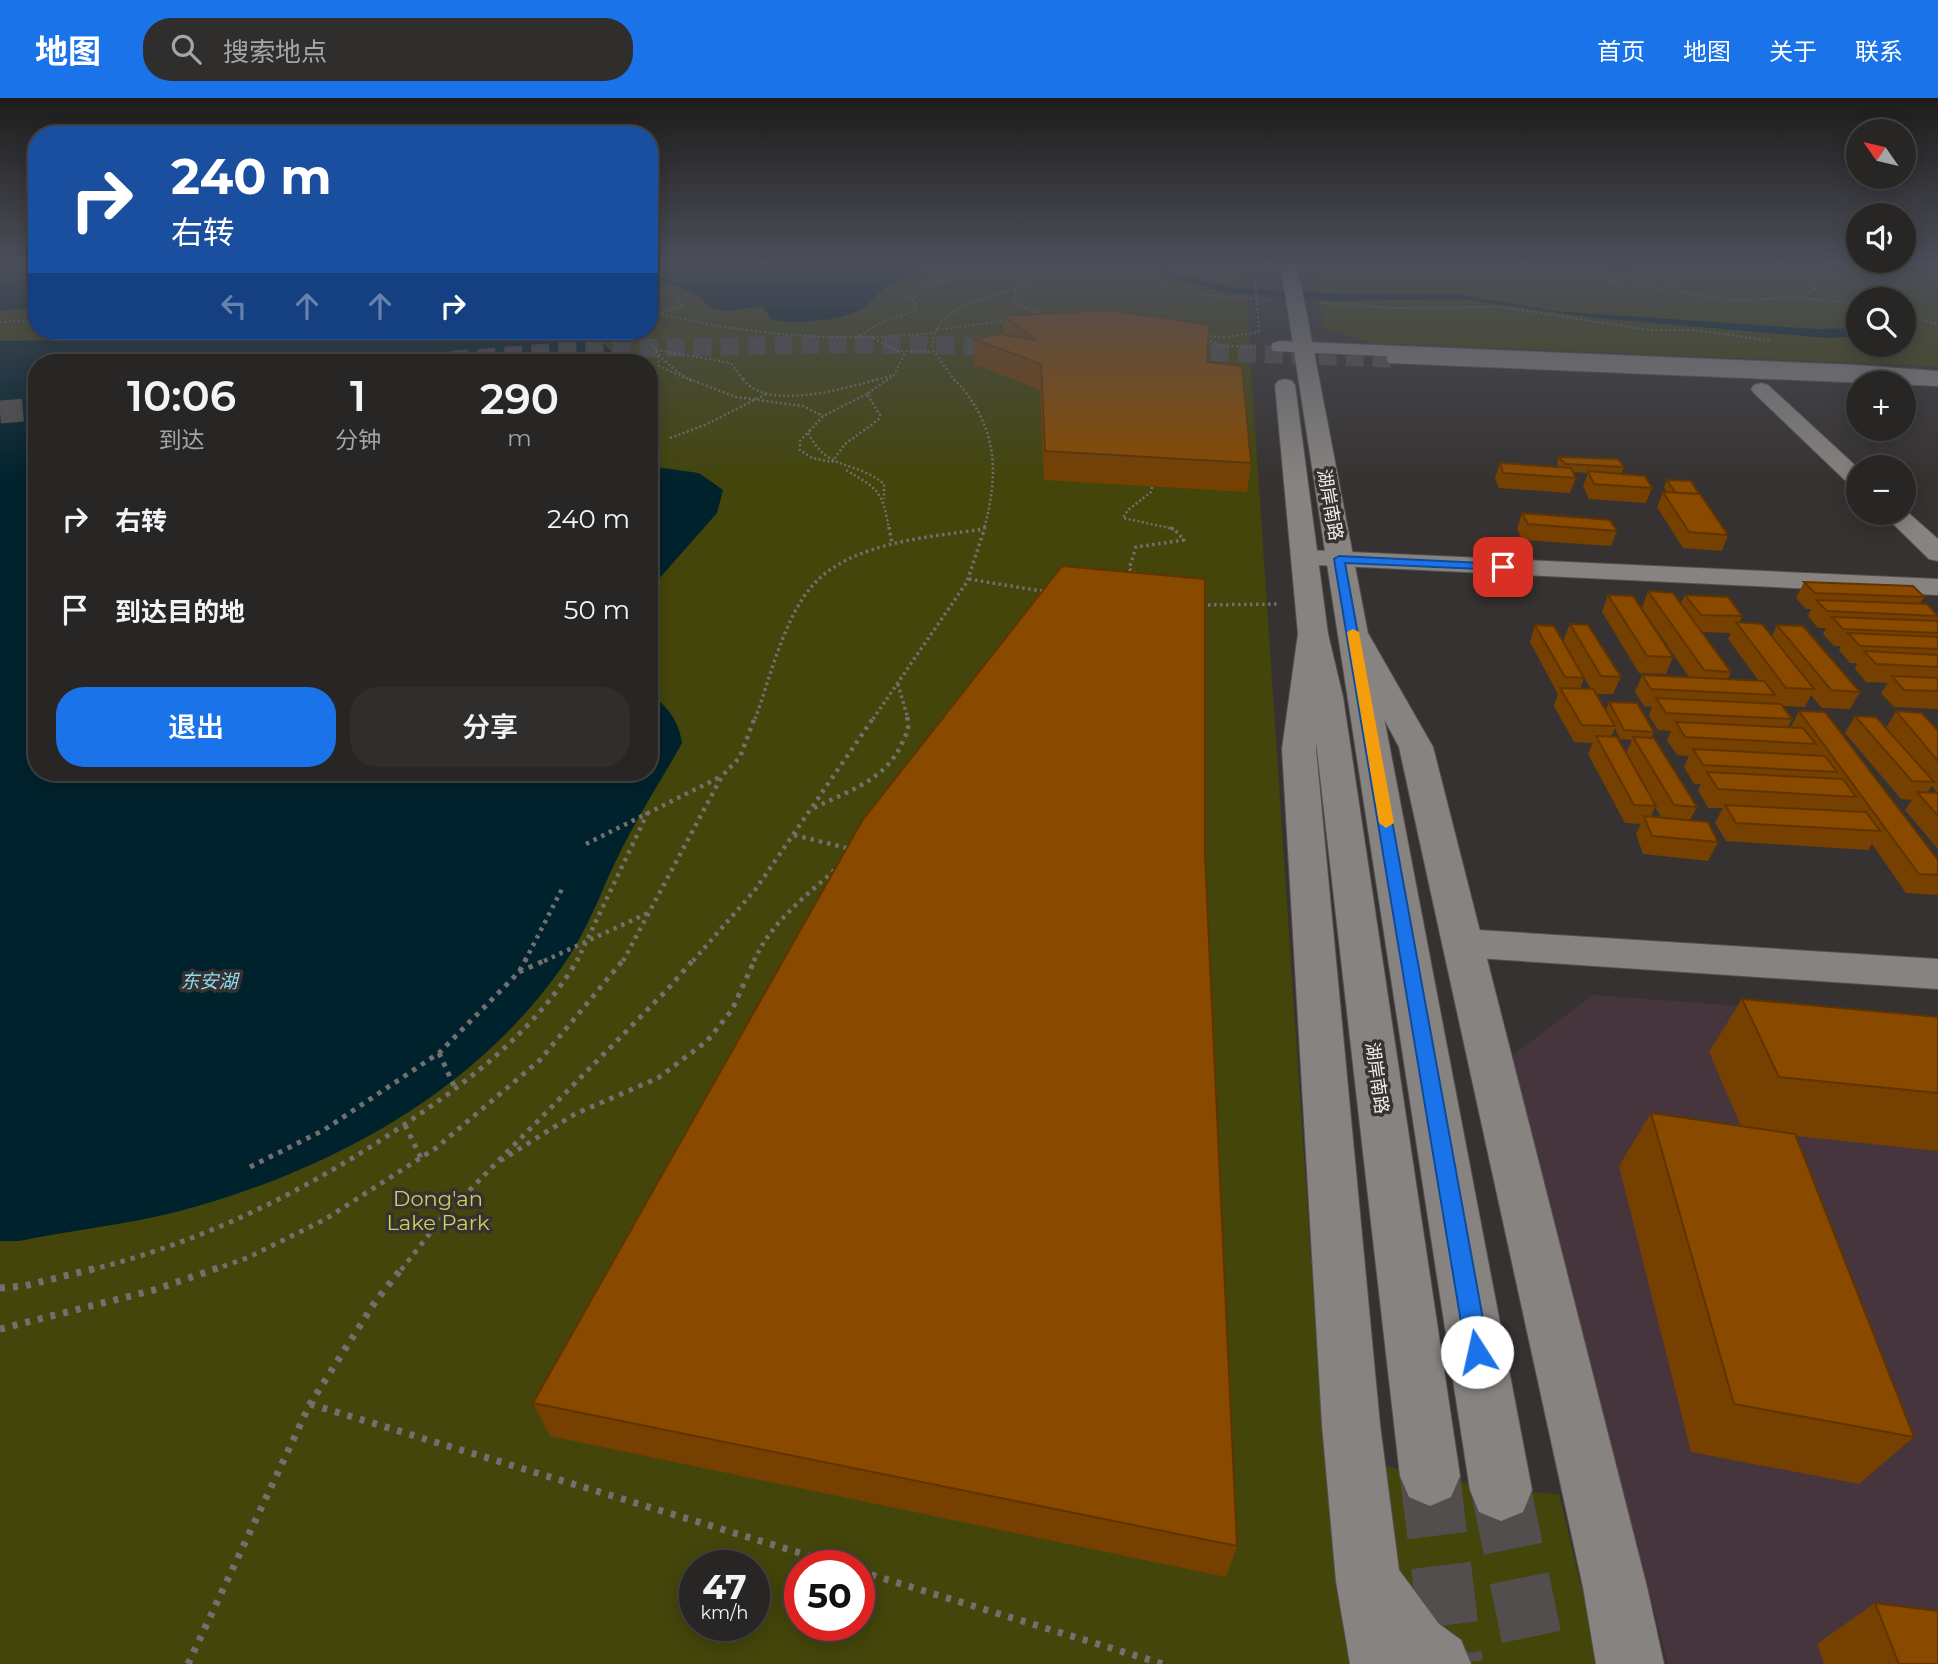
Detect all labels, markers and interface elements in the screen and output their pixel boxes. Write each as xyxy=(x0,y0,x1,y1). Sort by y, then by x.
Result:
search box xyxy=(143,18,633,81)
icon: search xyxy=(167,30,205,68)
text: 地图 xyxy=(35,31,101,71)
text: 搜索地点 xyxy=(223,36,327,68)
text: 首页 xyxy=(1597,37,1645,66)
text: 地图 xyxy=(1683,37,1731,66)
text: 关于 xyxy=(1769,37,1817,66)
text: 联系 xyxy=(1855,37,1903,66)
north arrow xyxy=(1846,119,1916,189)
map controls xyxy=(1846,119,1916,525)
text: 240 m xyxy=(171,147,332,206)
icon: right xyxy=(56,154,147,245)
button: sound xyxy=(1846,203,1916,273)
text: 右转 xyxy=(171,213,235,252)
icon: left xyxy=(215,287,253,325)
icon: ahead xyxy=(288,287,326,325)
icon: ahead xyxy=(361,287,399,325)
icon: right xyxy=(434,287,472,325)
button: search xyxy=(1846,287,1916,357)
text: 10:06 xyxy=(127,370,236,422)
text: 1 xyxy=(350,370,366,422)
button: + xyxy=(1846,371,1916,441)
text: 290 xyxy=(480,373,559,425)
text: m xyxy=(507,424,532,452)
text: 到达 xyxy=(159,426,205,454)
text: 分钟 xyxy=(335,426,381,454)
button: − xyxy=(1846,455,1916,525)
street label: 湖岸南路 xyxy=(1313,468,1347,542)
icon: right xyxy=(56,500,94,538)
text: 240 m xyxy=(547,503,630,535)
text: 右转 xyxy=(115,505,167,537)
pin xyxy=(1473,537,1533,597)
icon: arrive xyxy=(1484,548,1522,586)
icon: arrive xyxy=(56,591,94,629)
text: 50 m xyxy=(564,594,630,626)
text: 到达目的地 xyxy=(115,596,245,628)
button: 退出 xyxy=(56,687,336,767)
button: 分享 xyxy=(350,687,630,767)
water label: 东安湖 xyxy=(180,970,240,993)
street label: 湖岸南路 xyxy=(1361,1041,1393,1115)
park label: Dong'an Lake Park xyxy=(386,1186,490,1235)
position arrow xyxy=(1440,1315,1514,1389)
speed limit sign: 50 xyxy=(784,1550,875,1641)
text: 47 xyxy=(702,1565,747,1608)
text: km/h xyxy=(700,1602,749,1624)

